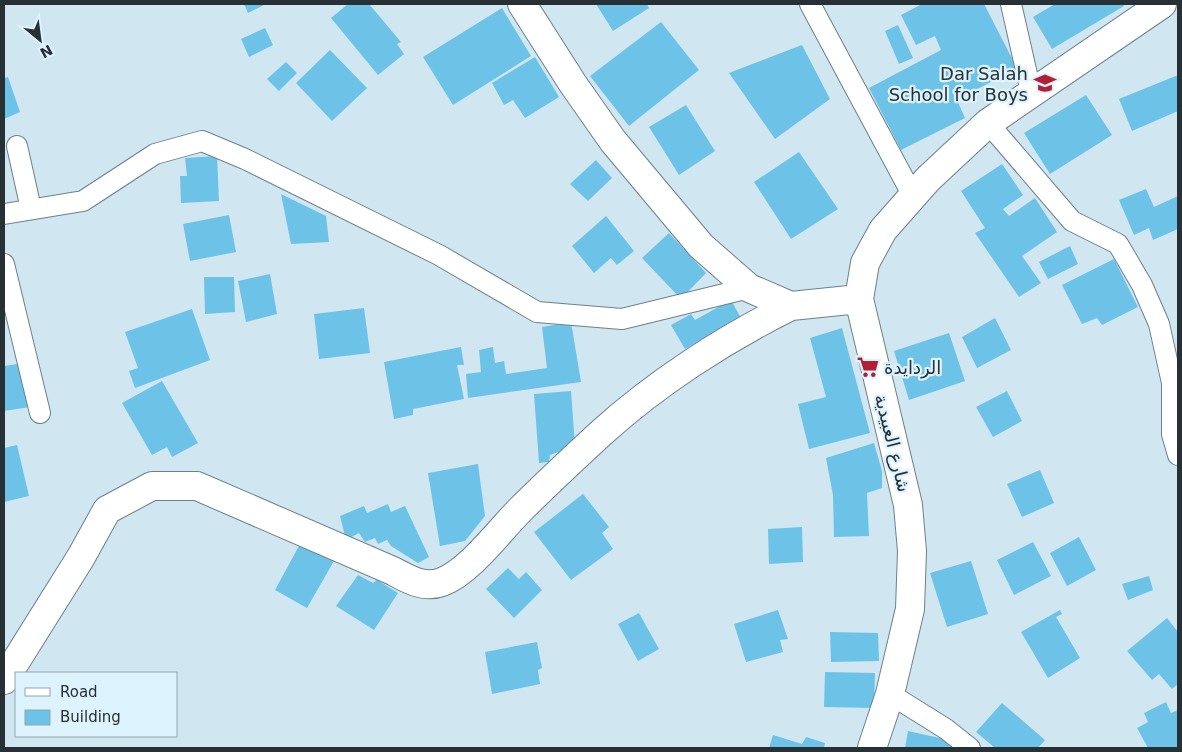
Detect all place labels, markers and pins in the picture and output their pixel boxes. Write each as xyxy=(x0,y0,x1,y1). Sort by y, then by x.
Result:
place label: Dar Salah School for Boys xyxy=(889,63,1028,105)
school or university icon: Dar Salah School for Boys xyxy=(1032,70,1058,96)
supermarket icon: الردايدة xyxy=(855,354,881,380)
place label: الردايدة xyxy=(884,357,941,379)

